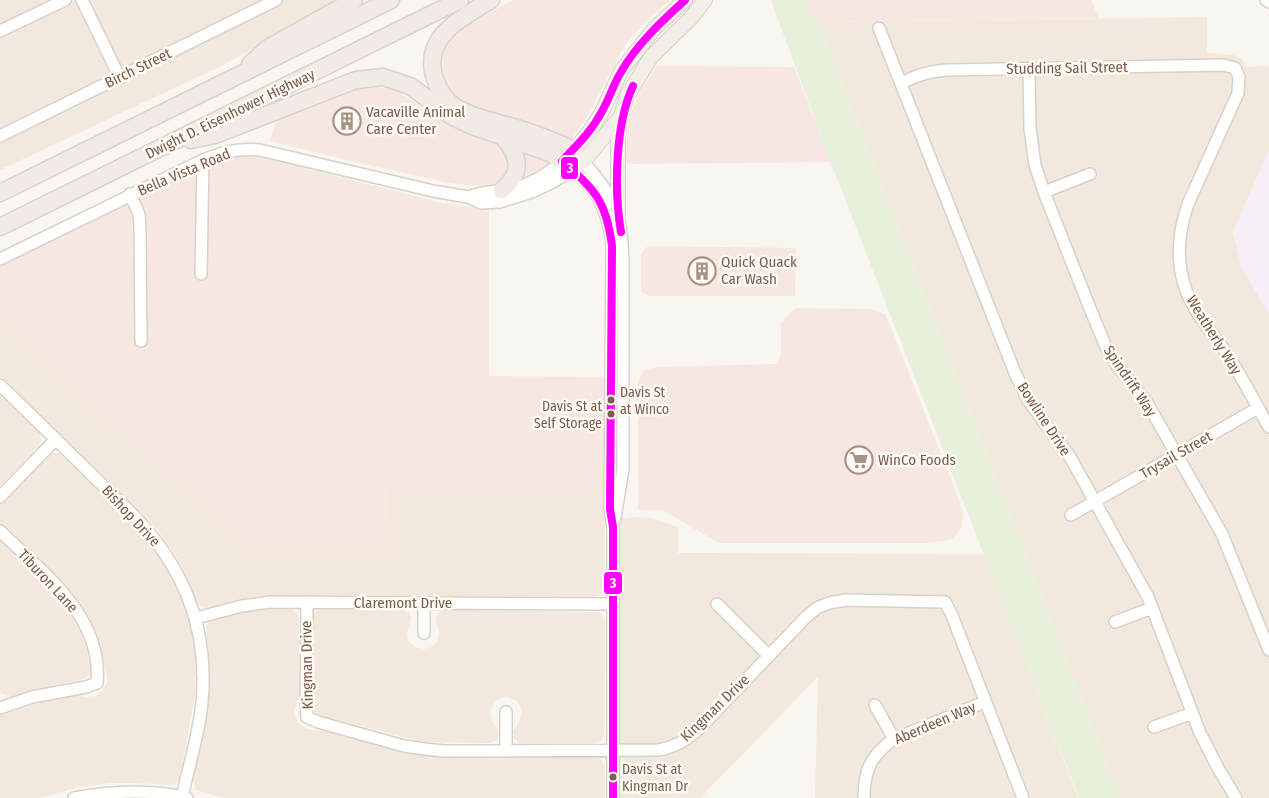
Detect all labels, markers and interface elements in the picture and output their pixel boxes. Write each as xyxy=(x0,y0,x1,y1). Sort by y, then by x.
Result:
street label: Birch Street xyxy=(102,44,174,92)
street label: Studding Sail Street xyxy=(1006,58,1128,78)
street label: Dwight D. Eisenhower Highway xyxy=(142,65,318,163)
place label: Vacaville Animal Care Center xyxy=(366,103,465,138)
building icon: Vacaville Animal Care Center xyxy=(332,106,362,136)
street label: Bella Vista Road xyxy=(135,144,233,200)
line badge: 3 xyxy=(560,156,579,180)
text: 3 xyxy=(566,160,574,177)
place label: Quick Quack Car Wash xyxy=(721,253,797,288)
building icon: Quick Quack Car Wash xyxy=(687,256,717,286)
street label: Weatherly Way xyxy=(1183,292,1246,378)
street label: Spindrift Way xyxy=(1100,342,1161,420)
street label: Bowline Drive xyxy=(1014,379,1074,459)
place label: Davis St at Winco xyxy=(620,384,669,418)
marker: Davis St at Winco xyxy=(606,395,616,405)
place label: Davis St at Self Storage xyxy=(534,398,602,432)
marker: Davis St at Self Storage xyxy=(606,409,616,419)
street label: Trysail Street xyxy=(1137,427,1215,483)
supermarket icon: WinCo Foods xyxy=(844,445,874,475)
place label: WinCo Foods xyxy=(878,451,956,469)
street label: Bishop Drive xyxy=(98,482,164,550)
street label: Tiburon Lane xyxy=(14,546,82,616)
line badge: 3 xyxy=(603,571,623,595)
text: 3 xyxy=(609,575,617,592)
street label: Claremont Drive xyxy=(354,594,452,612)
street label: Kingman Drive xyxy=(297,620,317,710)
street label: Kingman Drive xyxy=(677,671,753,745)
street label: Aberdeen Way xyxy=(891,698,979,748)
place label: Davis St at Kingman Dr xyxy=(622,761,688,795)
marker: Davis St at Kingman Dr xyxy=(608,772,618,782)

